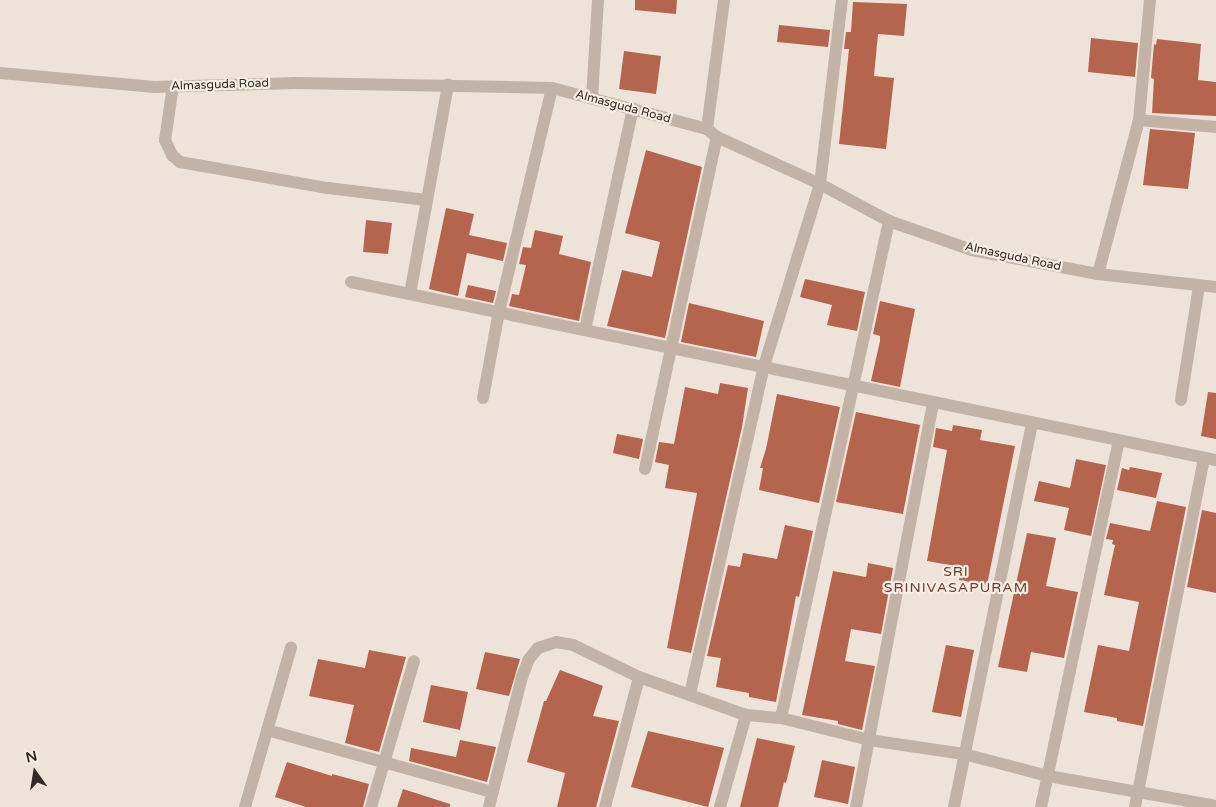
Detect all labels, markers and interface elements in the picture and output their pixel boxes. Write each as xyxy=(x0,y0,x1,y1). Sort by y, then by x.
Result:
street label: Almasguda Road xyxy=(171,76,269,94)
street label: Almasguda Road xyxy=(574,87,672,127)
street label: Almasguda Road xyxy=(964,240,1062,274)
district label: SRI SRINIVASAPURAM xyxy=(882,564,1030,596)
north arrow xyxy=(10,747,60,797)
text: N xyxy=(24,747,39,766)

